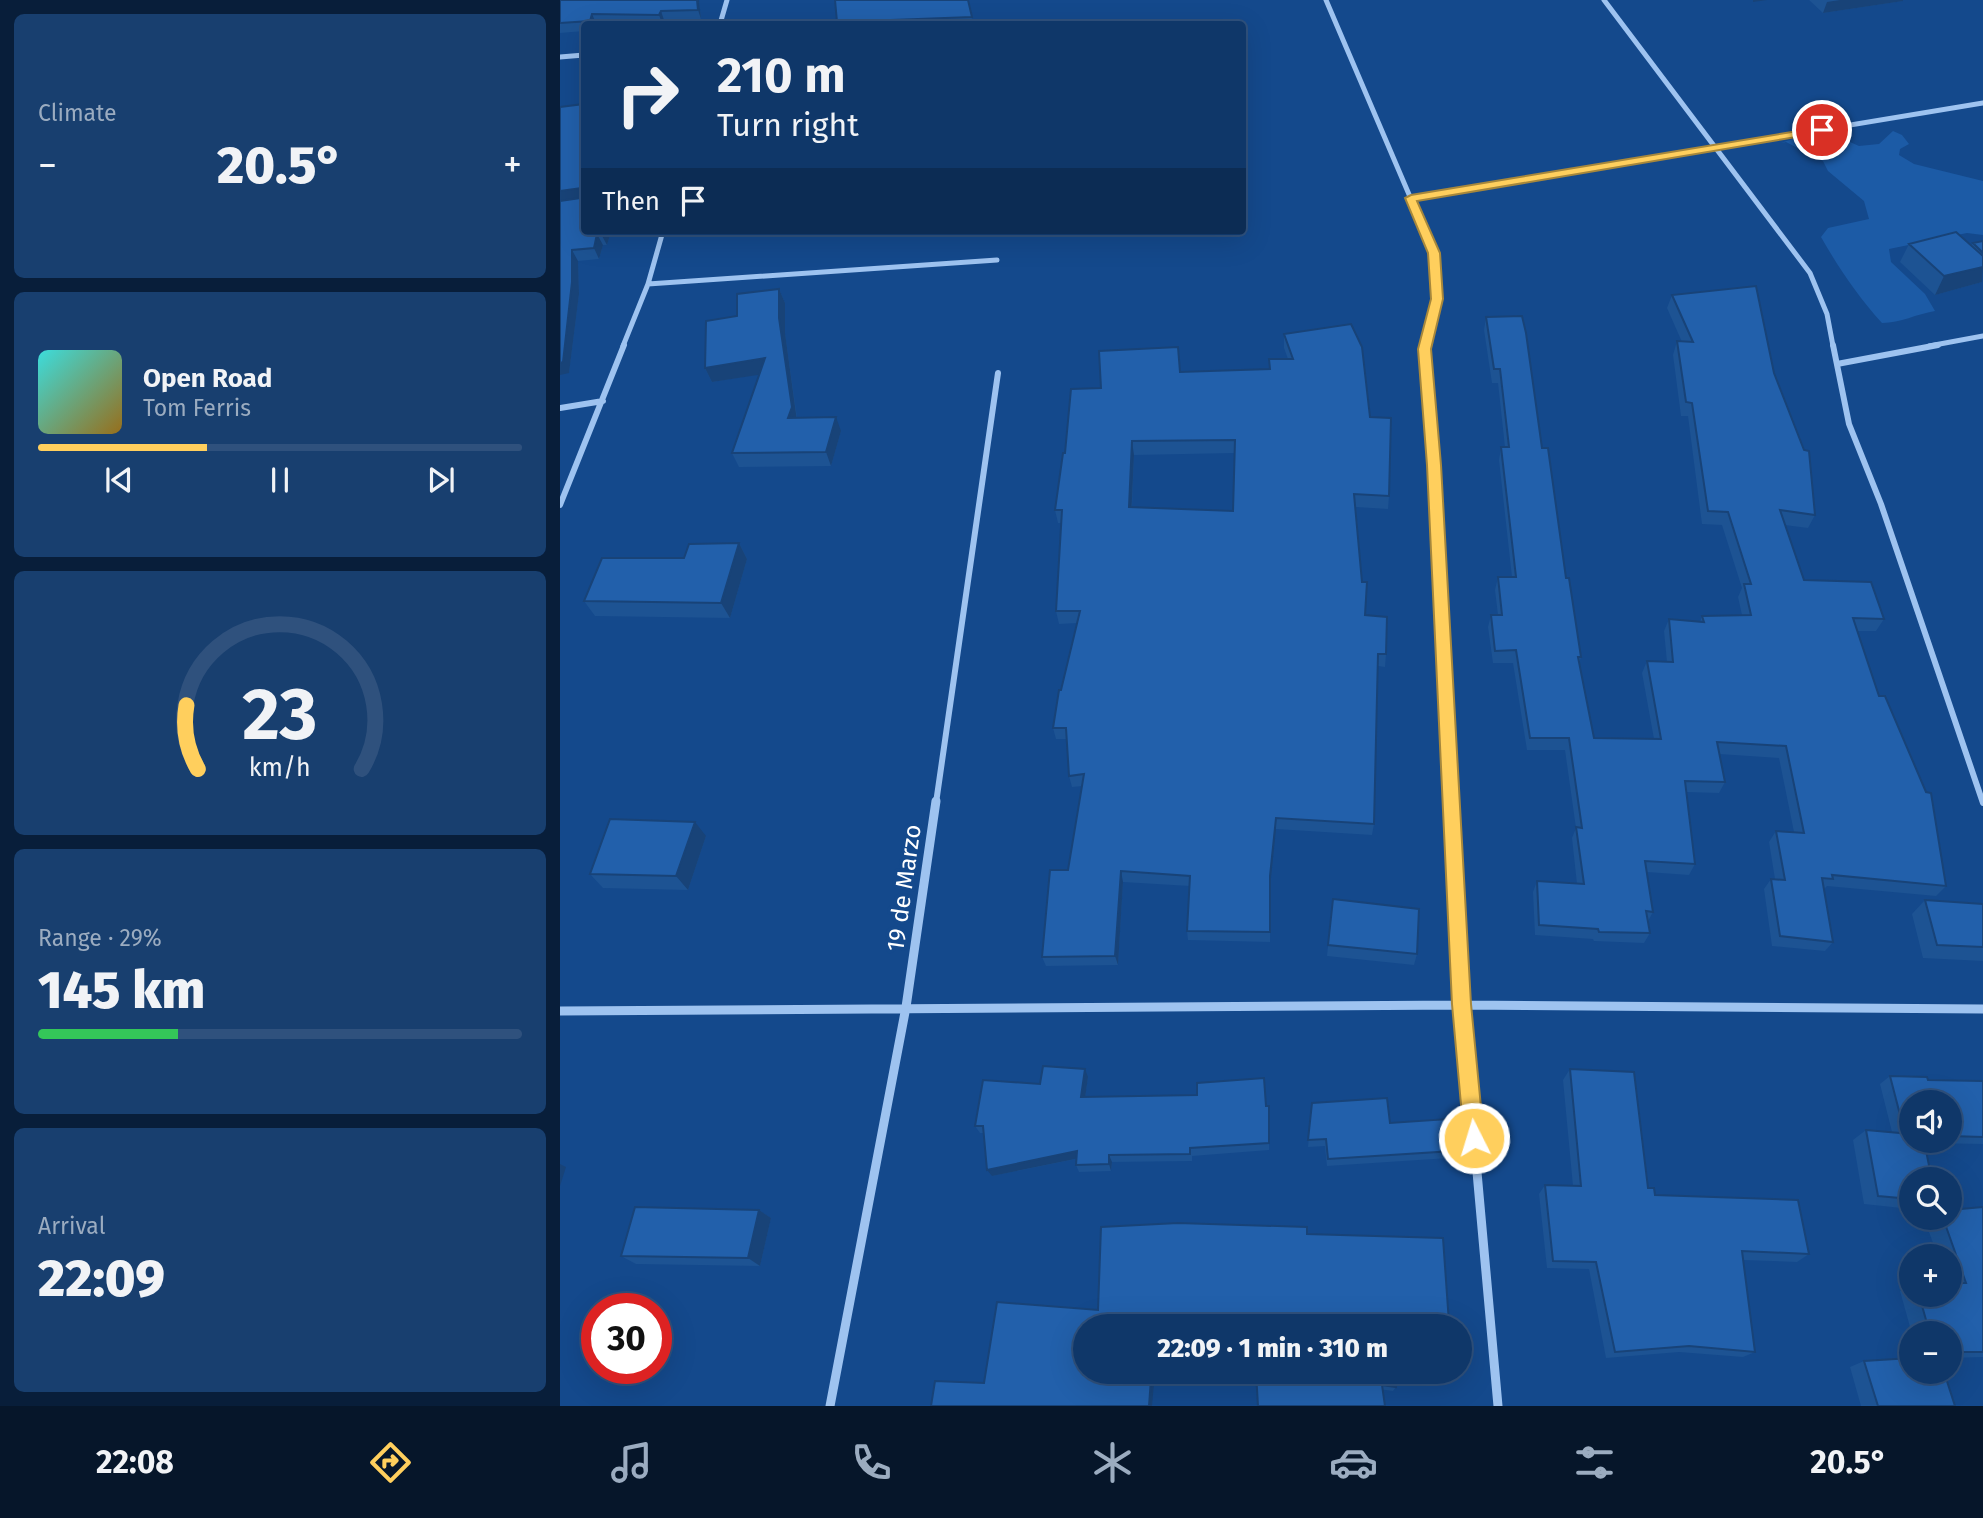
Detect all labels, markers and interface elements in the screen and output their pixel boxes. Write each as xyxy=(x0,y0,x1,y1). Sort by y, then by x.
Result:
text: 210 m xyxy=(717,46,846,105)
icon: right xyxy=(602,49,693,140)
text: Climate xyxy=(38,99,117,127)
pin xyxy=(1792,100,1852,160)
text: Turn right xyxy=(717,106,859,144)
icon: arrive xyxy=(1803,111,1841,149)
text: 20.5° xyxy=(217,134,343,197)
text: − xyxy=(38,142,57,188)
text: + xyxy=(503,142,522,188)
icon: arrive xyxy=(674,182,712,220)
text: Then xyxy=(602,186,660,217)
text: Open Road xyxy=(143,363,272,394)
text: Tom Ferris xyxy=(143,394,251,422)
icon: previous xyxy=(100,461,138,499)
icon: pause xyxy=(261,461,299,499)
icon: next xyxy=(422,461,460,499)
text: 23 xyxy=(242,671,318,758)
text: km/h xyxy=(249,753,311,783)
street label: 19 de Marzo xyxy=(881,823,927,953)
text: Range · 29% xyxy=(38,924,162,952)
text: 145 km xyxy=(38,959,205,1022)
map controls xyxy=(1899,1090,1962,1384)
button: sound xyxy=(1899,1090,1962,1153)
position arrow xyxy=(1437,1101,1511,1175)
button: search xyxy=(1899,1167,1962,1230)
text: Arrival xyxy=(38,1212,105,1240)
button: + xyxy=(1899,1244,1962,1307)
text: 22:09 xyxy=(38,1247,165,1310)
speed limit sign: 30 xyxy=(581,1293,672,1384)
button: − xyxy=(1899,1321,1962,1384)
text: 22:09 · 1 min · 310 m xyxy=(1157,1333,1388,1364)
icon: directions xyxy=(366,1438,415,1487)
icon: music xyxy=(607,1438,656,1487)
icon: phone xyxy=(847,1438,896,1487)
icon: climate xyxy=(1088,1438,1137,1487)
icon: car xyxy=(1329,1438,1378,1487)
icon: filters xyxy=(1570,1438,1619,1487)
text: 22:08 xyxy=(96,1443,174,1481)
text: 20.5° xyxy=(1810,1443,1887,1481)

